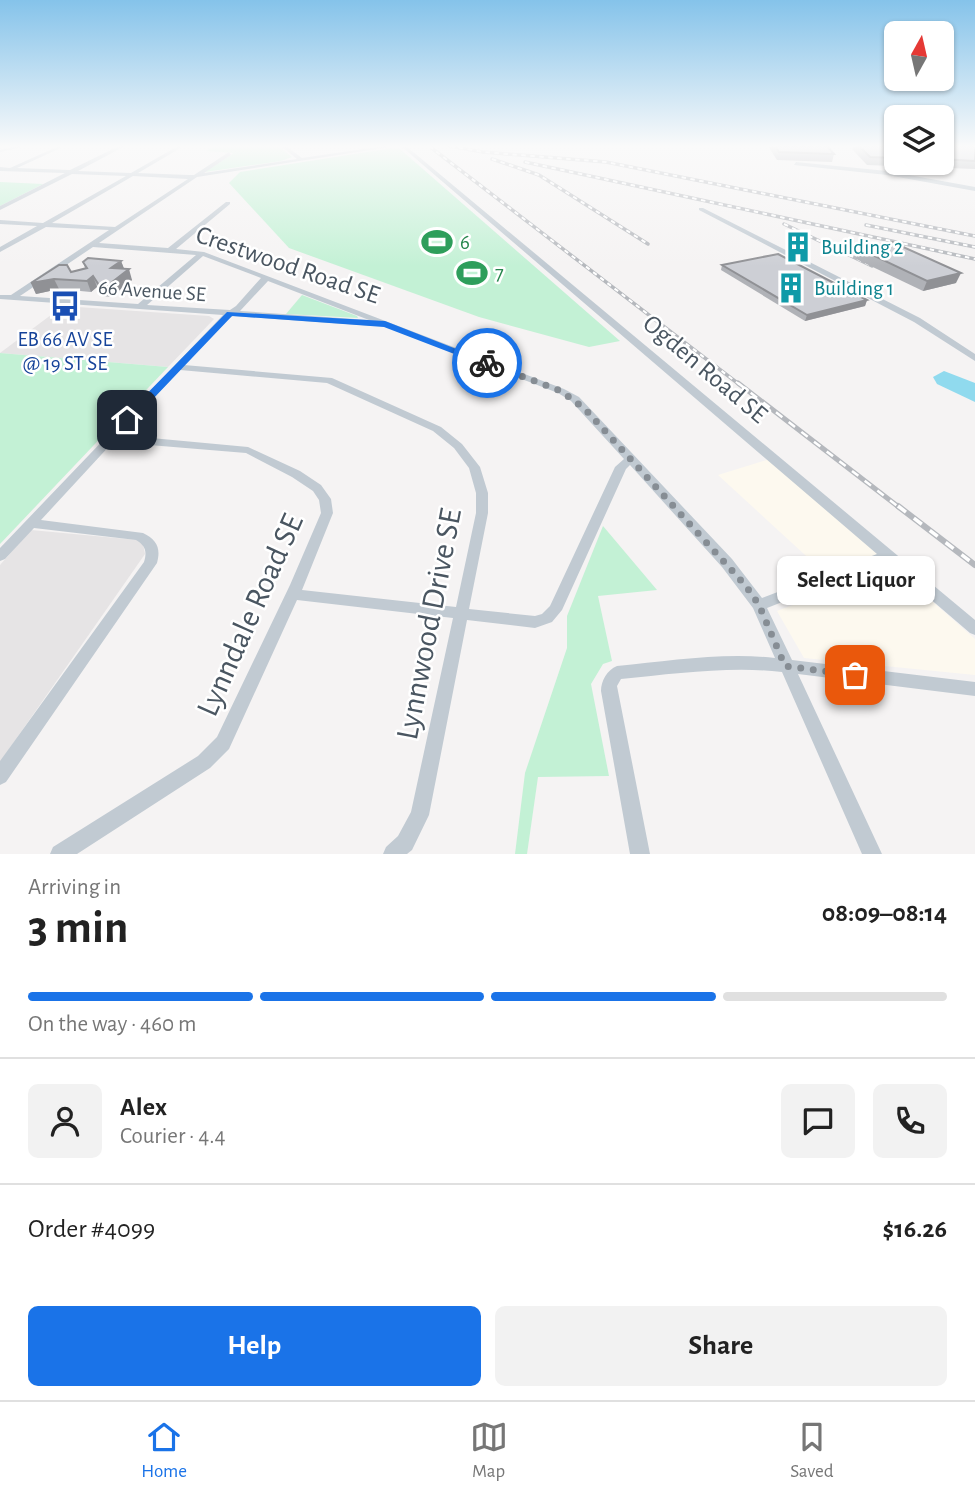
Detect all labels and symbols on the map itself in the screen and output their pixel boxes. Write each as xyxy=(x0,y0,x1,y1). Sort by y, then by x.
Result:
north arrow xyxy=(884,21,954,91)
street label: Crestwood Road SE xyxy=(193,221,383,309)
sports icon: 6 xyxy=(420,225,454,259)
building icon: Building 2 xyxy=(781,230,815,264)
place label: 6 xyxy=(460,232,470,253)
place label: Building 2 xyxy=(821,237,903,258)
sports icon: 7 xyxy=(455,256,489,290)
place label: 7 xyxy=(495,263,504,284)
building icon: Building 1 xyxy=(774,271,808,305)
street label: 66 Avenue SE xyxy=(97,277,207,305)
place label: Building 1 xyxy=(814,278,894,299)
bus stop icon: EB 66 AV SE @ 19 ST SE xyxy=(48,289,82,323)
street label: Ogden Road SE xyxy=(638,310,772,428)
courier xyxy=(452,328,522,398)
place label: EB 66 AV SE @ 19 ST SE xyxy=(17,329,113,374)
pin xyxy=(97,390,157,450)
street label: Lynnwood Drive SE xyxy=(391,506,467,742)
street label: Lynndale Road SE xyxy=(191,509,309,721)
callout: Select Liquor xyxy=(776,556,934,605)
pin xyxy=(825,645,885,705)

